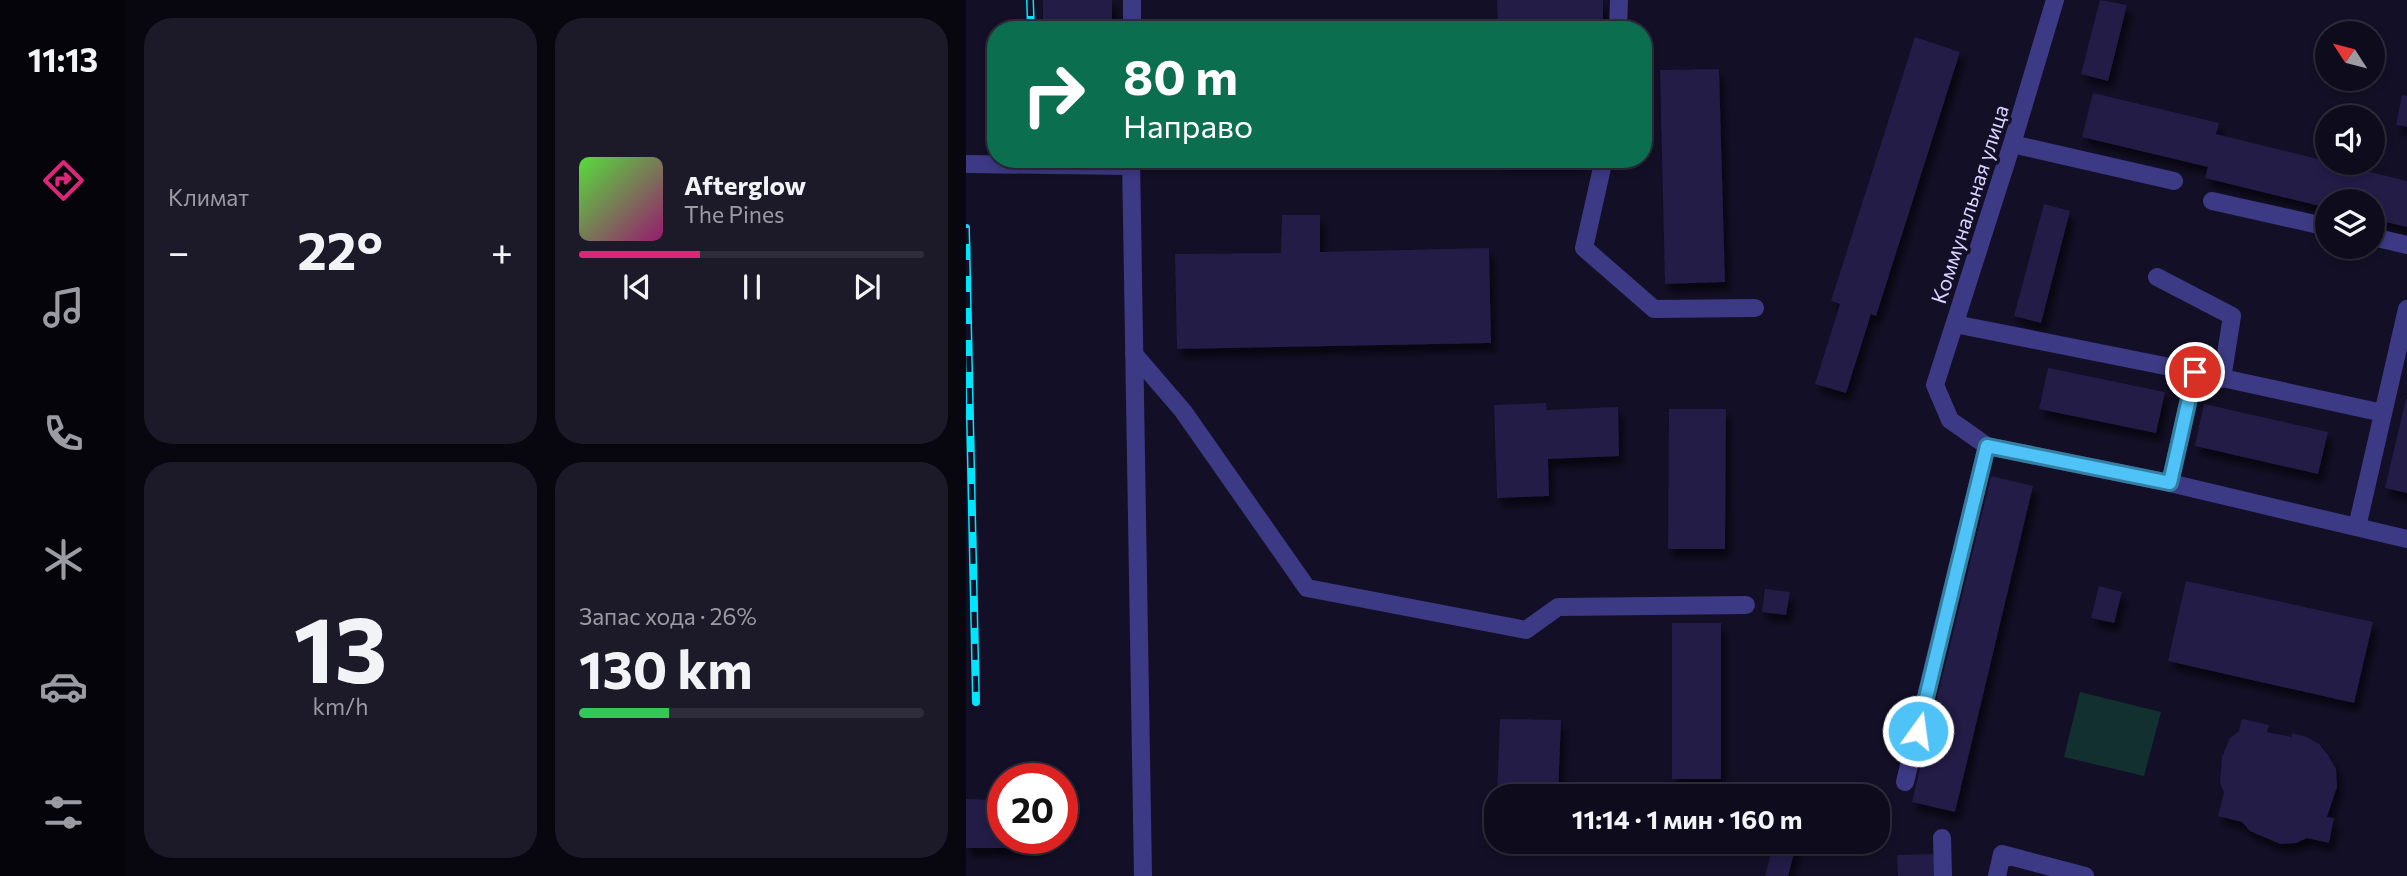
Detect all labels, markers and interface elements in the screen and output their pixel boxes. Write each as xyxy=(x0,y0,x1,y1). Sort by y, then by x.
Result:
north arrow xyxy=(2315,21,2385,91)
map controls xyxy=(2315,21,2385,259)
text: 11:13 xyxy=(28,39,98,79)
text: 80 m xyxy=(1123,45,1238,105)
icon: right xyxy=(1008,49,1099,140)
street label: Коммунальная улица xyxy=(1925,101,2013,307)
text: Направо xyxy=(1123,105,1253,145)
button: sound xyxy=(2315,105,2385,175)
icon: directions xyxy=(39,156,88,205)
text: Afterglow xyxy=(684,169,806,200)
text: Климат xyxy=(168,183,249,211)
button: layers xyxy=(2315,189,2385,259)
text: The Pines xyxy=(684,200,785,228)
text: 22° xyxy=(297,217,383,281)
text: − xyxy=(168,227,190,274)
text: + xyxy=(491,227,513,274)
icon: previous xyxy=(618,268,656,306)
icon: pause xyxy=(733,268,771,306)
icon: next xyxy=(848,268,886,306)
icon: music xyxy=(39,283,88,332)
pin xyxy=(2165,342,2225,402)
icon: arrive xyxy=(2176,353,2214,391)
icon: phone xyxy=(39,409,88,458)
icon: climate xyxy=(39,535,88,584)
text: 13 xyxy=(293,590,388,702)
text: Запас хода · 26% xyxy=(579,602,757,630)
text: 130 km xyxy=(579,636,753,700)
icon: car xyxy=(39,662,88,711)
text: km/h xyxy=(313,692,368,720)
position arrow xyxy=(1881,694,1955,768)
speed limit sign: 20 xyxy=(987,763,1078,854)
icon: filters xyxy=(39,788,88,837)
text: 11:14 · 1 мин · 160 m xyxy=(1572,803,1802,834)

